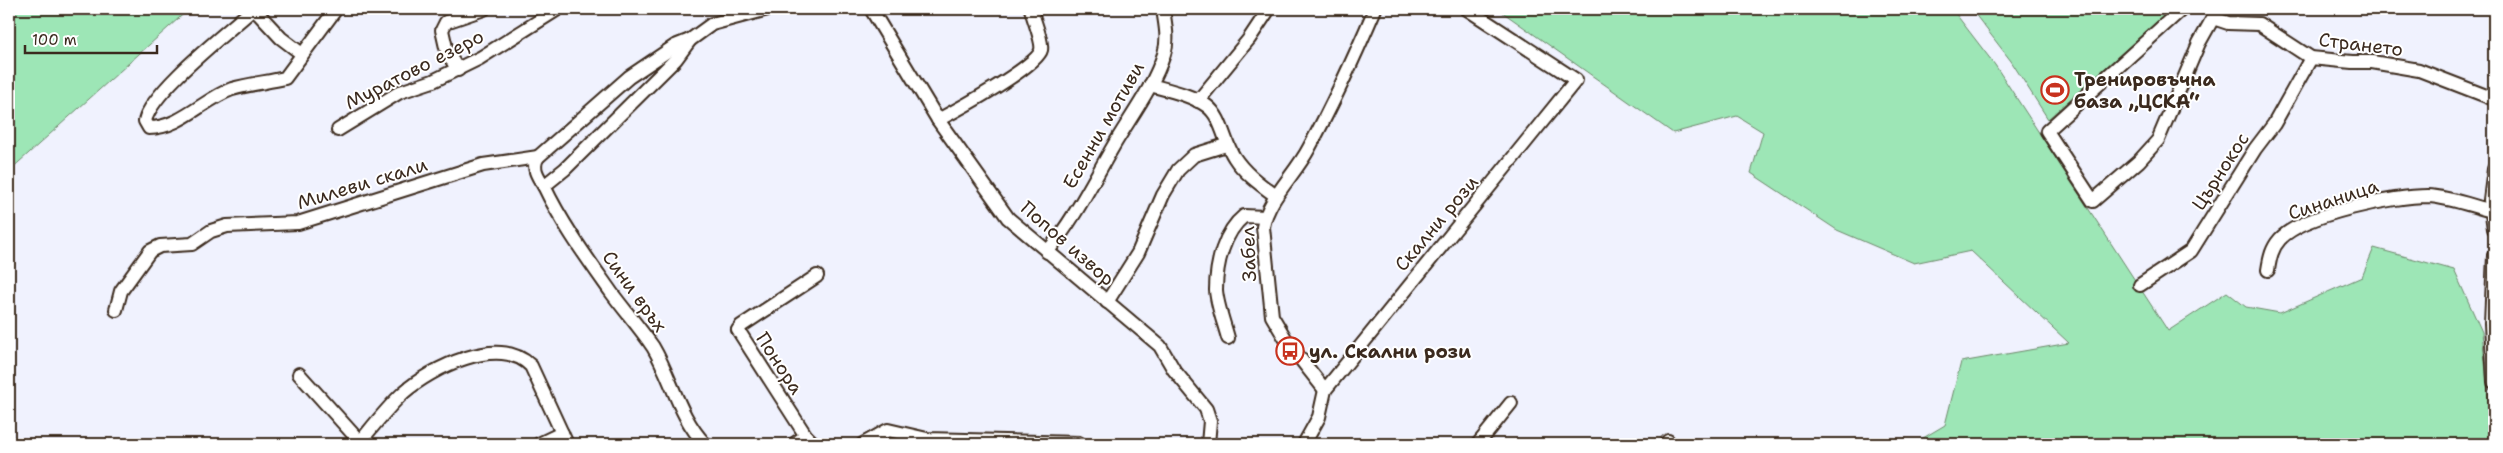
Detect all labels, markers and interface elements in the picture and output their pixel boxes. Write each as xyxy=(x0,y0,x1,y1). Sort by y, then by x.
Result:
scale bar xyxy=(25,22,158,54)
street label: Муратово езеро xyxy=(340,24,488,115)
street label: Странето xyxy=(2317,27,2405,62)
text: 100 m xyxy=(32,30,77,50)
street label: Есенни мотиви xyxy=(1057,57,1150,193)
place label: Тренировъчна база „ЦСКА“ xyxy=(2074,67,2215,114)
sports icon: Тренировъчна база „ЦСКА“ xyxy=(2040,75,2070,105)
street label: Църнокос xyxy=(2186,128,2255,215)
street label: Милеви скали xyxy=(294,152,430,215)
street label: Скални рози xyxy=(1389,170,1484,276)
street label: Синаница xyxy=(2285,173,2382,226)
street label: Попов извор xyxy=(1015,195,1120,291)
street label: Забел xyxy=(1235,225,1262,282)
street label: Сини връх xyxy=(597,246,673,337)
street label: Понора xyxy=(750,327,809,399)
bus stop icon: ул. Скални рози xyxy=(1275,336,1305,366)
place label: ул. Скални рози xyxy=(1309,339,1471,364)

